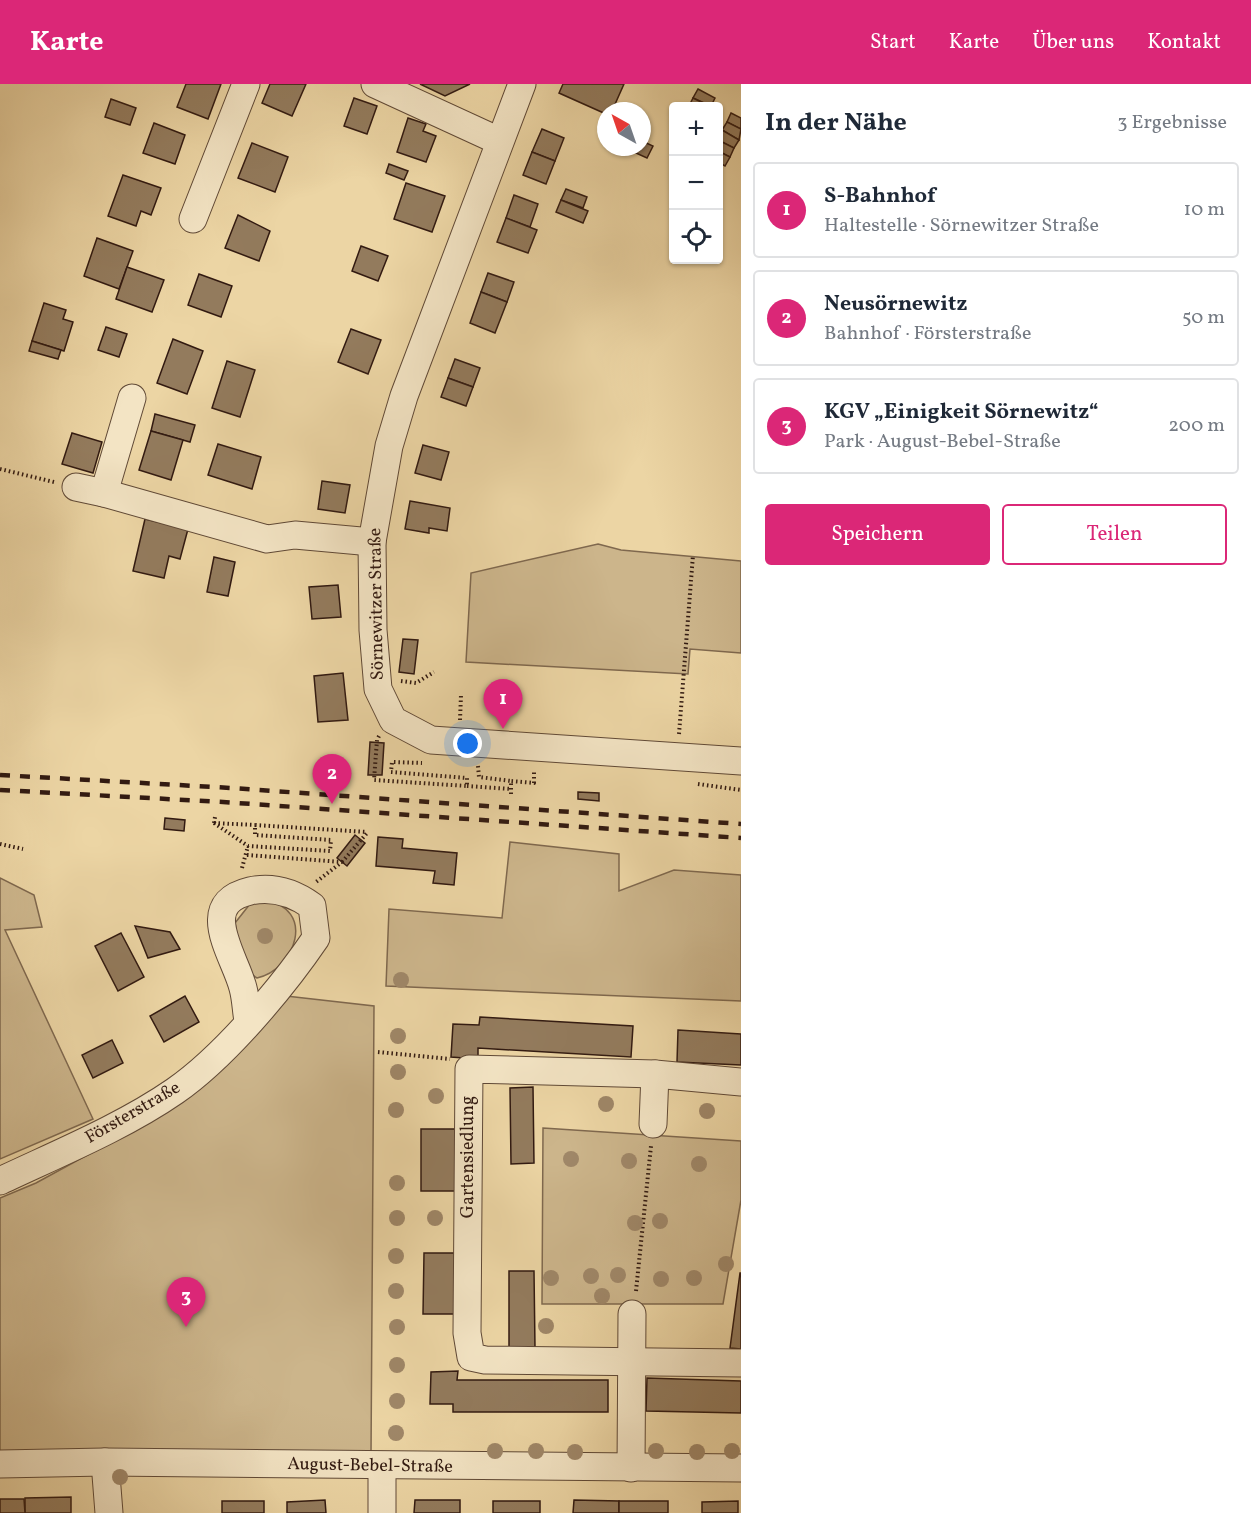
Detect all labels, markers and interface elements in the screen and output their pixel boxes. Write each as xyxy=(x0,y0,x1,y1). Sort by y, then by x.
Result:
text: Karte xyxy=(30,23,104,62)
text: Start xyxy=(870,28,916,57)
text: Karte xyxy=(949,28,999,57)
text: Über uns xyxy=(1032,28,1114,57)
text: Kontakt xyxy=(1147,28,1221,57)
north arrow xyxy=(597,102,651,156)
map controls xyxy=(669,102,723,264)
button: + xyxy=(669,102,723,156)
text: In der Nähe xyxy=(765,105,907,141)
text: 3 Ergebnisse xyxy=(1117,109,1227,137)
button: − xyxy=(669,156,723,210)
text: S-Bahnhof xyxy=(824,181,936,212)
text: 1 xyxy=(782,196,791,224)
text: 10 m xyxy=(1184,196,1225,224)
button: locate xyxy=(669,210,723,264)
text: Haltestelle · Sörnewitzer Straße xyxy=(824,212,1099,240)
text: Neusörnewitz xyxy=(824,289,967,320)
text: 2 xyxy=(781,304,792,332)
text: 50 m xyxy=(1182,304,1225,332)
text: Bahnhof · Försterstraße xyxy=(824,320,1031,348)
text: KGV „Einigkeit Sörnewitz“ xyxy=(824,397,1099,428)
text: 3 xyxy=(781,412,792,440)
text: 200 m xyxy=(1168,412,1225,440)
text: Park · August-Bebel-Straße xyxy=(824,428,1061,456)
button: Speichern xyxy=(765,504,990,565)
button: Teilen xyxy=(1002,504,1227,565)
street label: Sörnewitzer Straße xyxy=(363,528,391,680)
pin: 1 xyxy=(484,680,522,729)
your location xyxy=(453,729,482,758)
pin: 2 xyxy=(312,754,352,804)
street label: Försterstraße xyxy=(81,1076,185,1150)
street label: Gartensiedlung xyxy=(456,1096,481,1218)
pin: 3 xyxy=(166,1278,206,1327)
street label: August-Bebel-Straße xyxy=(287,1452,453,1480)

